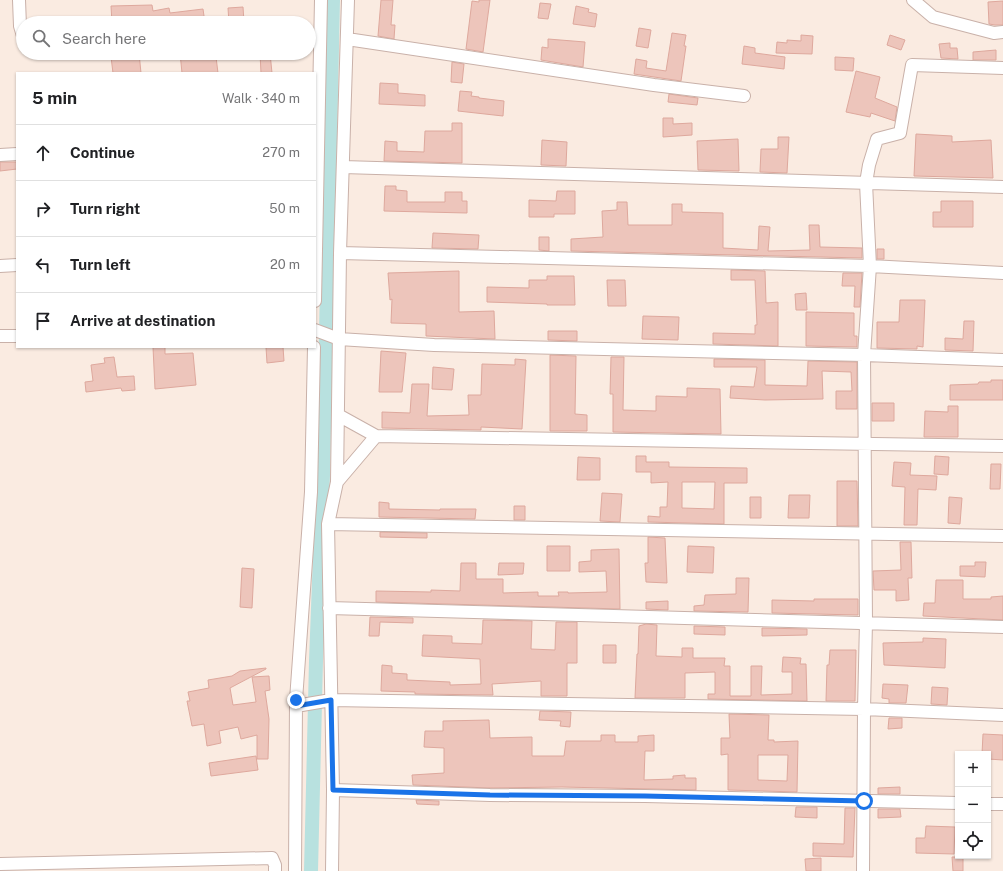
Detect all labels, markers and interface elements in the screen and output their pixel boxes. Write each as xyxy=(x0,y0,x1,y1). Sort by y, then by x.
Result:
search box xyxy=(16,16,316,60)
icon: search xyxy=(30,27,52,49)
text: Search here xyxy=(62,30,146,47)
text: 5 min xyxy=(32,88,77,108)
text: Walk · 340 m xyxy=(222,91,300,106)
icon: ahead xyxy=(32,142,54,164)
text: Continue xyxy=(70,144,135,161)
text: 270 m xyxy=(262,145,300,160)
icon: right xyxy=(32,198,54,220)
text: Turn right xyxy=(70,200,140,217)
text: 50 m xyxy=(269,201,300,216)
icon: left xyxy=(32,254,54,276)
text: Turn left xyxy=(70,256,131,273)
text: 20 m xyxy=(270,257,300,272)
icon: arrive xyxy=(32,310,54,332)
text: Arrive at destination xyxy=(70,312,215,329)
route end xyxy=(287,691,305,709)
map controls xyxy=(955,751,991,859)
button: + xyxy=(955,751,991,787)
button: − xyxy=(955,787,991,823)
route start xyxy=(855,792,873,810)
button: locate xyxy=(955,823,991,859)

